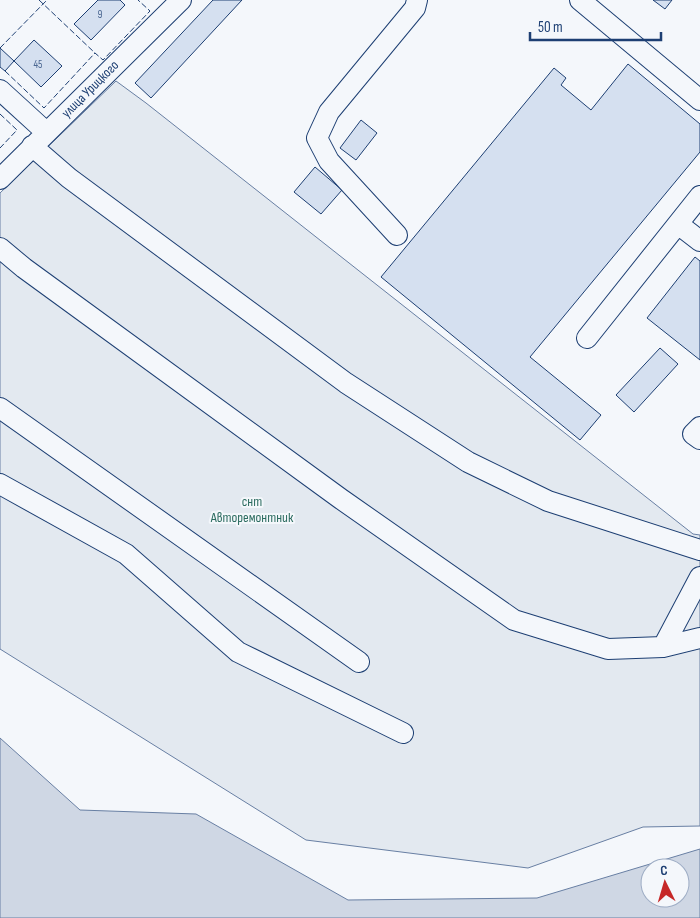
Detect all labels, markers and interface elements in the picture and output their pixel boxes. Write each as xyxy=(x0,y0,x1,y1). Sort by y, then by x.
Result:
house number: 9 xyxy=(98,8,103,21)
scale bar xyxy=(530,10,661,42)
text: 50 m xyxy=(538,18,563,37)
street label: улица Урицкого xyxy=(58,57,122,121)
house number: 45 xyxy=(33,58,43,71)
park label: снт Авторемонтник xyxy=(210,493,294,526)
north arrow xyxy=(640,858,690,908)
text: С xyxy=(660,862,668,879)

